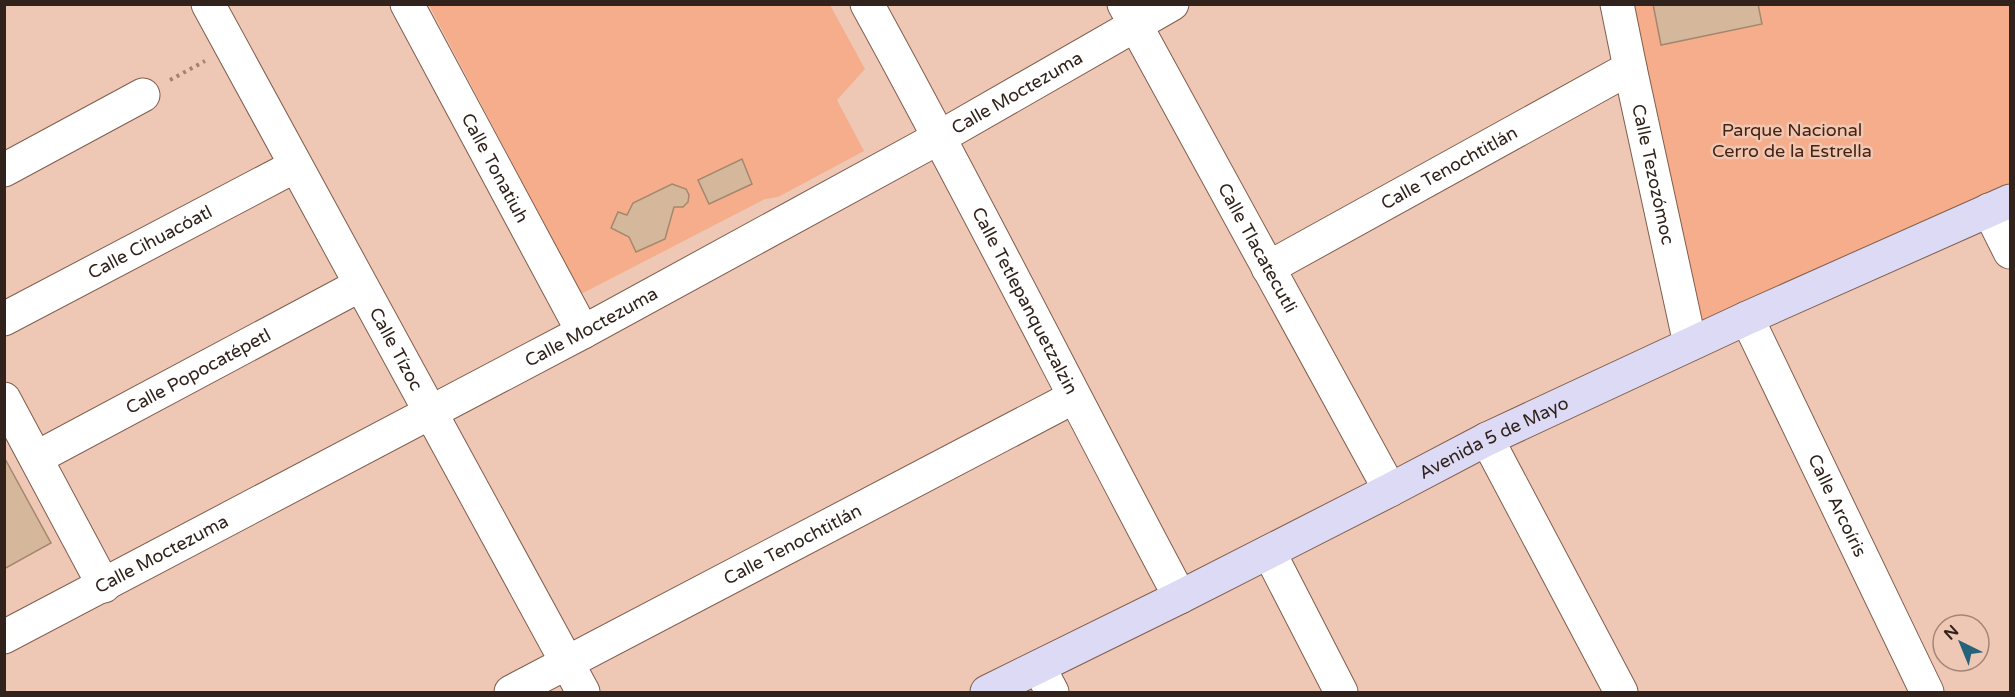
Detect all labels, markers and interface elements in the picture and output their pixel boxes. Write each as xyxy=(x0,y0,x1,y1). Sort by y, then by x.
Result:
street label: Calle Moctezuma xyxy=(947,47,1087,139)
street label: Calle Tezozómoc xyxy=(1627,102,1679,247)
street label: Calle Tonatiuh xyxy=(457,109,533,227)
park label: Parque Nacional Cerro de la Estrella xyxy=(1712,119,1872,162)
street label: Calle Tenochtitlán xyxy=(1377,121,1521,214)
street label: Calle Tlacatecutli xyxy=(1213,179,1302,317)
street label: Calle Cihuacóatl xyxy=(84,201,216,284)
street label: Calle Tetlepanquetzalzin xyxy=(967,203,1083,398)
street label: Calle Moctezuma xyxy=(521,282,662,372)
street label: Calle Tízoc xyxy=(365,304,428,394)
street label: Calle Popocatépetl xyxy=(122,324,275,419)
street label: Avenida 5 de Mayo xyxy=(1415,392,1572,484)
street label: Calle Arcoíris xyxy=(1803,450,1871,560)
street label: Calle Tenochtitlán xyxy=(720,499,865,590)
street label: Calle Moctezuma xyxy=(91,510,232,598)
north arrow xyxy=(1931,613,1991,673)
text: N xyxy=(1940,621,1963,644)

